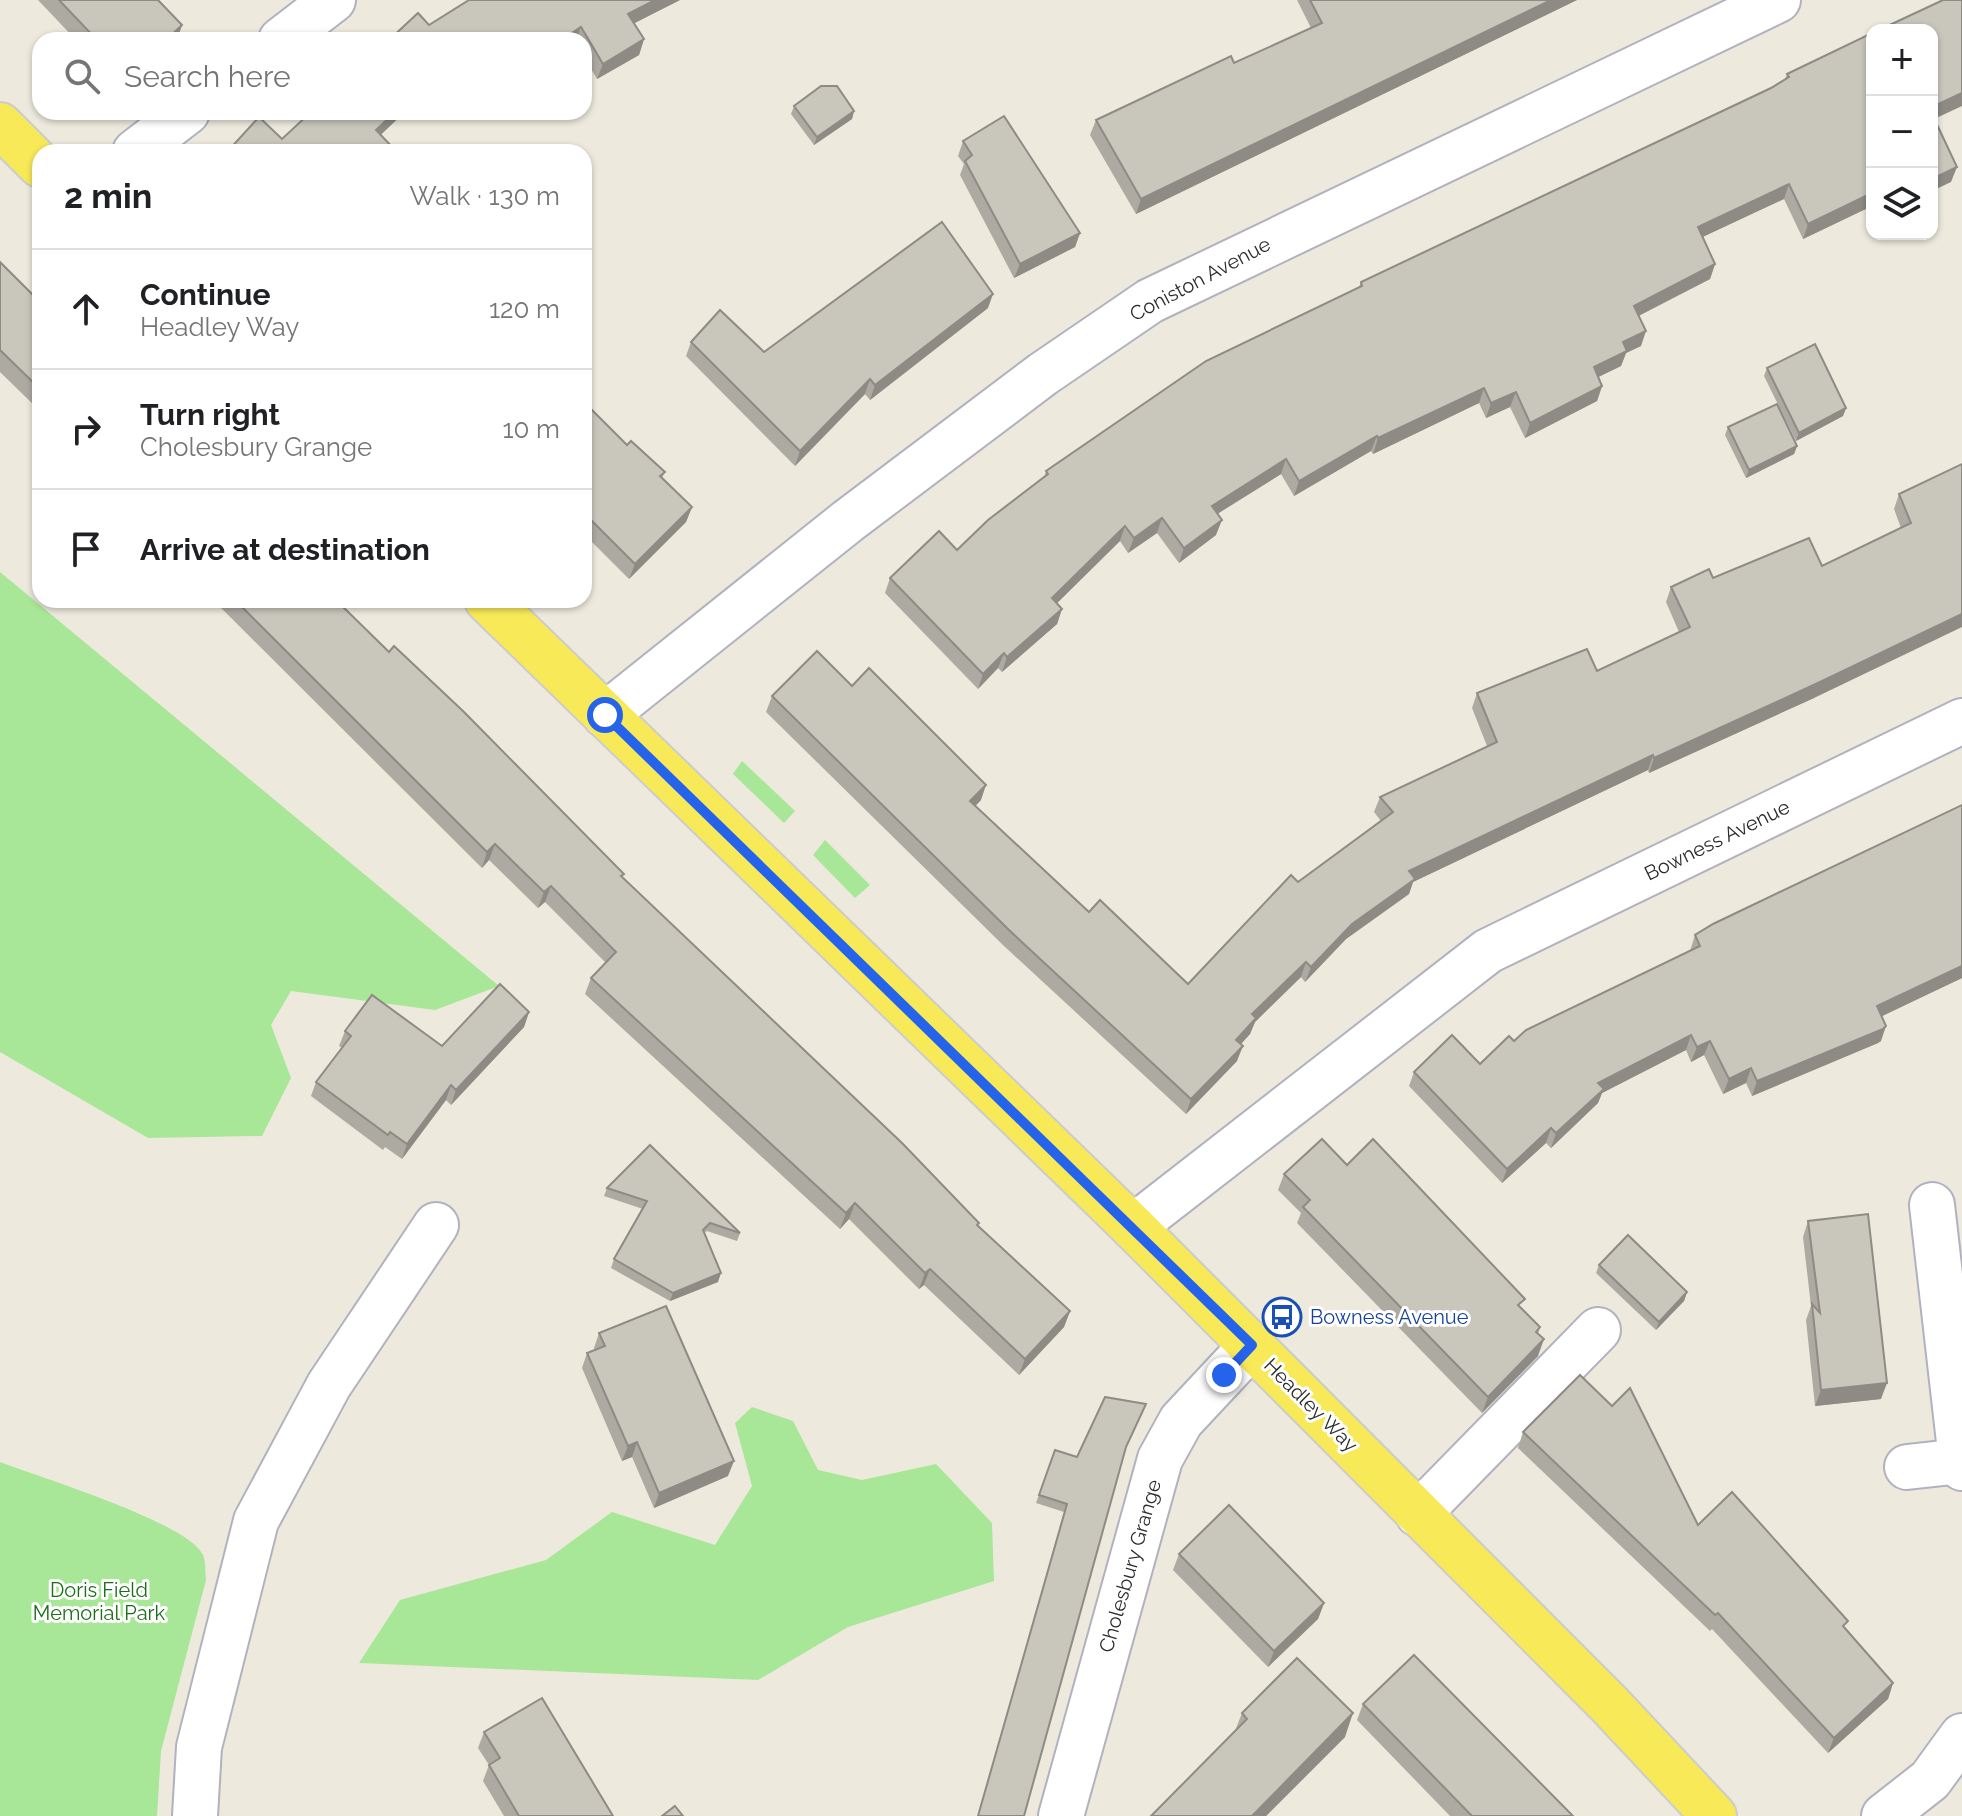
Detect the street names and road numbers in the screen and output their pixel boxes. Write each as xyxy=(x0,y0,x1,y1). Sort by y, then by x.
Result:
street label: Coniston Avenue xyxy=(1125,232,1275,326)
street label: Bowness Avenue xyxy=(1641,794,1794,886)
street label: Headley Way xyxy=(1259,1353,1363,1457)
street label: Cholesbury Grange xyxy=(1094,1477,1166,1655)

